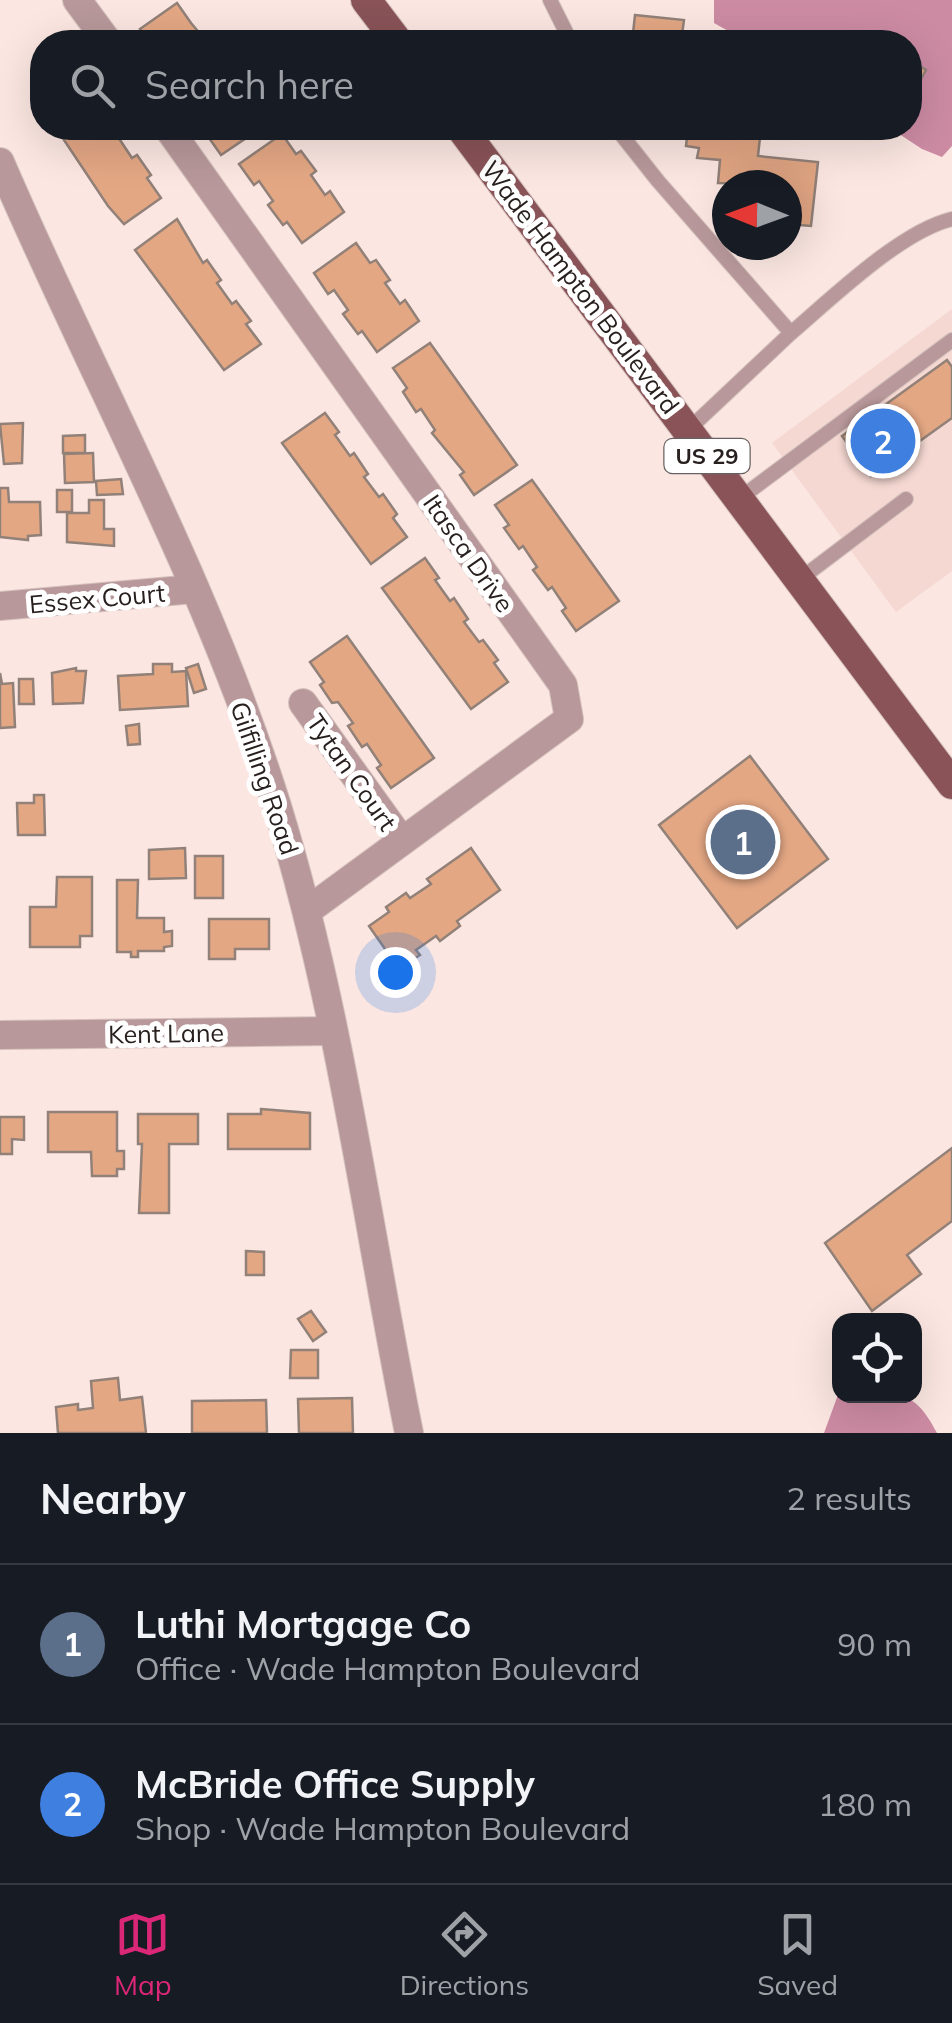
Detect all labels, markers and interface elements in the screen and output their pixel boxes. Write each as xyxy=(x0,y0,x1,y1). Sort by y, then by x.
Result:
search box xyxy=(30,30,922,140)
icon: search xyxy=(65,58,120,113)
text: Search here xyxy=(145,61,354,109)
street label: Wade Hampton Boulevard xyxy=(476,154,686,420)
north arrow xyxy=(712,170,802,260)
pin: 2 xyxy=(850,404,916,478)
road number: US 29 xyxy=(664,439,750,473)
street label: Itasca Drive xyxy=(417,488,521,618)
street label: Essex Court xyxy=(28,577,166,619)
street label: Gilfilling Road xyxy=(224,697,306,859)
street label: Tytan Court xyxy=(301,708,404,836)
pin: 1 xyxy=(710,804,776,880)
your location xyxy=(370,947,421,998)
street label: Kent Lane xyxy=(108,1016,224,1050)
map controls xyxy=(832,1313,922,1403)
button: locate xyxy=(832,1313,922,1403)
text: Nearby xyxy=(40,1472,186,1525)
text: 2 results xyxy=(787,1478,912,1518)
text: Luthi Mortgage Co xyxy=(135,1600,471,1648)
text: 1 xyxy=(63,1624,82,1664)
text: 90 m xyxy=(837,1624,912,1664)
text: Office · Wade Hampton Boulevard xyxy=(135,1648,640,1688)
text: McBride Office Supply xyxy=(135,1760,535,1808)
text: 2 xyxy=(63,1784,82,1824)
text: 180 m xyxy=(818,1784,912,1824)
text: Shop · Wade Hampton Boulevard xyxy=(135,1808,630,1848)
tab: Map xyxy=(114,1907,172,2002)
tab: Directions xyxy=(400,1907,529,2002)
tab: Saved xyxy=(757,1907,838,2002)

